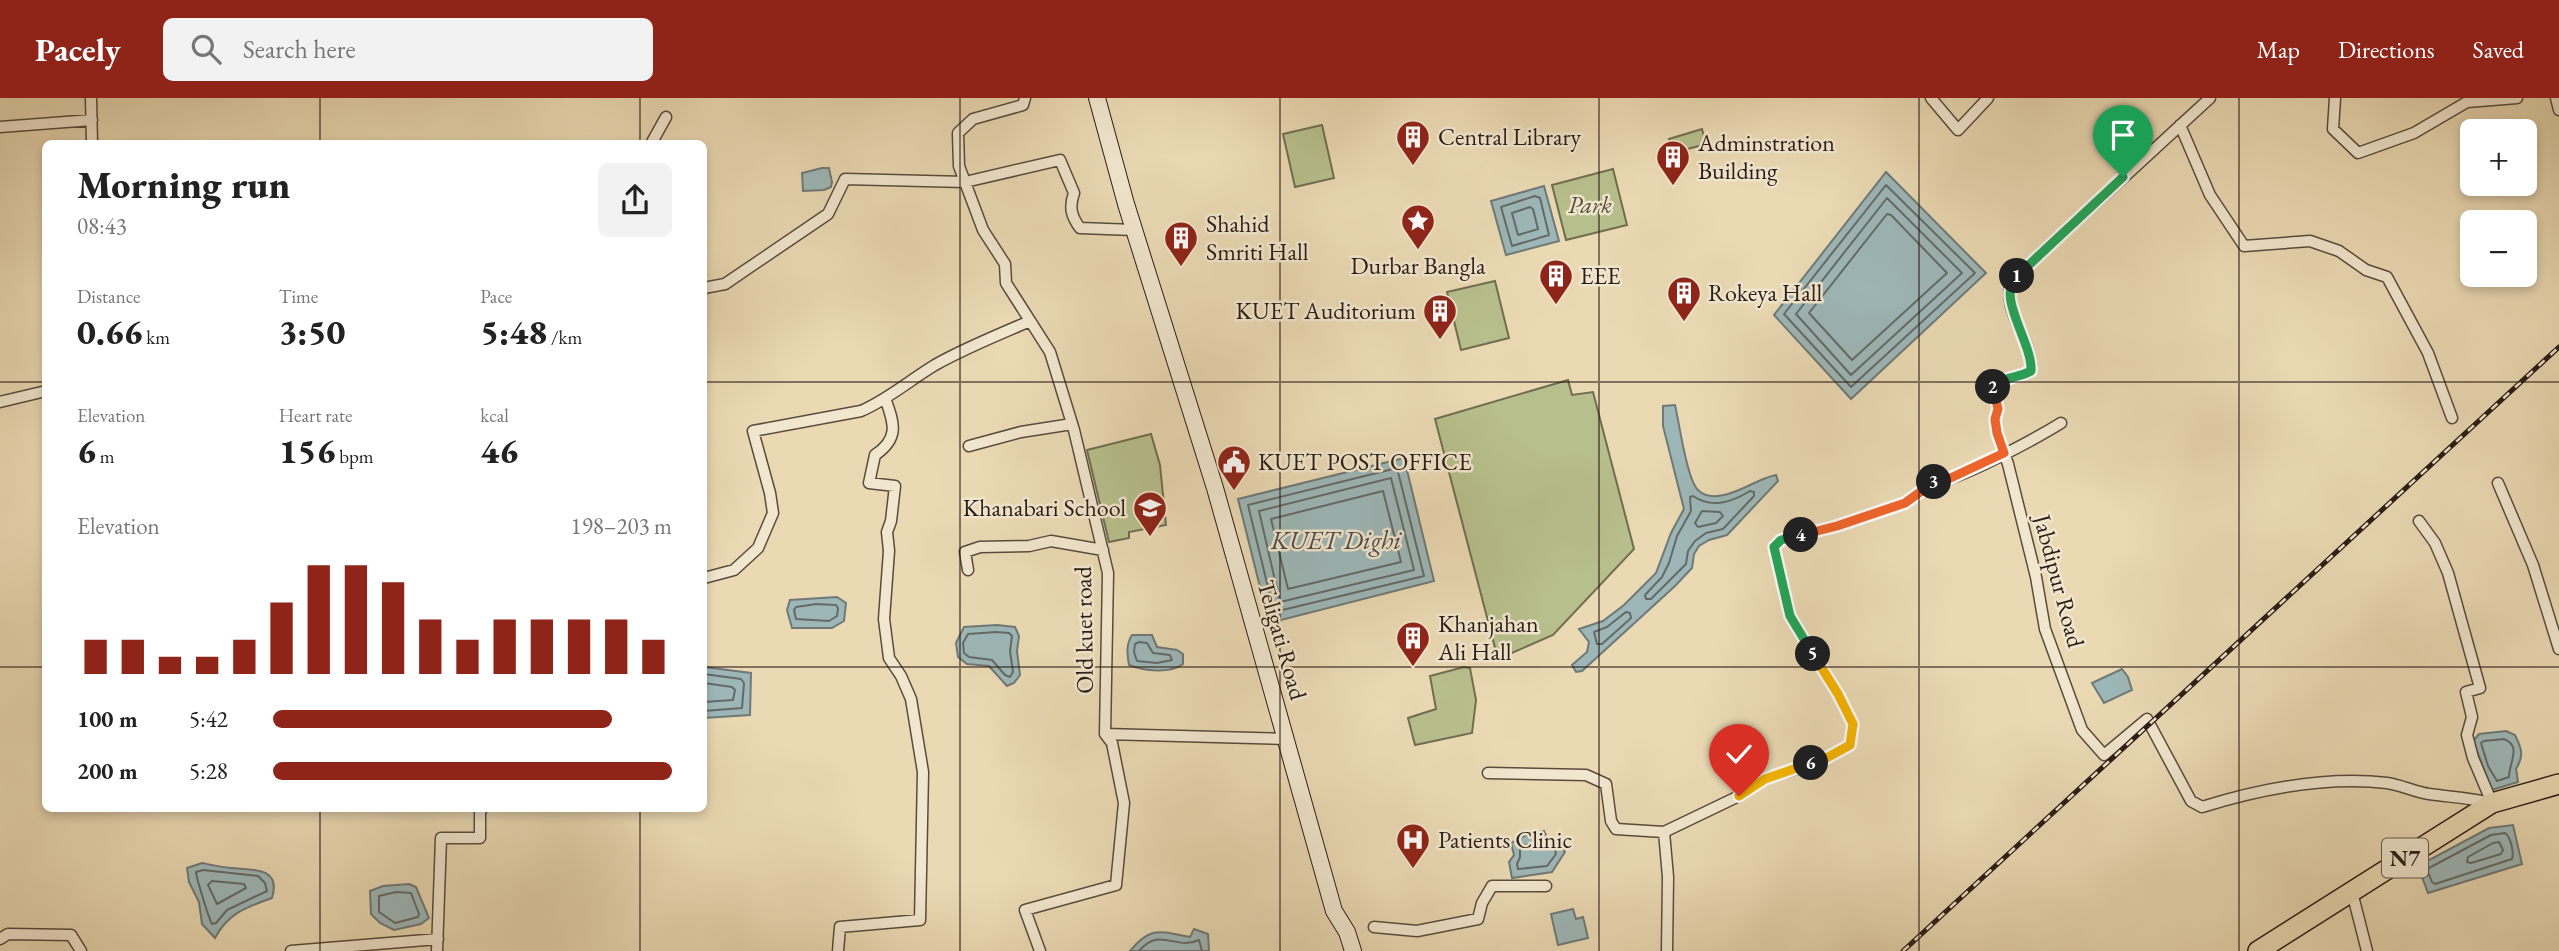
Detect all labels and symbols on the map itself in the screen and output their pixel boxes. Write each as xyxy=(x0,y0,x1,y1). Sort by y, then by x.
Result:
pin xyxy=(2093,105,2153,177)
building icon: Central Library xyxy=(1394,118,1432,167)
place label: Central Library xyxy=(1438,121,1582,152)
place label: Adminstration Building xyxy=(1697,127,1835,186)
building icon: Adminstration Building xyxy=(1654,138,1692,187)
park label: Park xyxy=(1568,189,1612,220)
place icon: Durbar Bangla xyxy=(1399,202,1437,251)
place label: Shahid Smriti Hall xyxy=(1206,208,1309,267)
building icon: Shahid Smriti Hall xyxy=(1162,219,1200,268)
place label: Durbar Bangla xyxy=(1350,250,1486,281)
building icon: EEE xyxy=(1537,257,1575,306)
pin: 1 xyxy=(2000,258,2035,294)
place label: EEE xyxy=(1580,260,1621,291)
building icon: Rokeya Hall xyxy=(1665,274,1703,323)
place label: Rokeya Hall xyxy=(1708,277,1823,308)
building icon: KUET Auditorium xyxy=(1421,292,1459,341)
place label: KUET Auditorium xyxy=(1236,295,1416,326)
pin: 2 xyxy=(1976,370,2010,404)
public building icon: KUET POST OFFICE xyxy=(1215,443,1253,492)
place label: KUET POST OFFICE xyxy=(1258,446,1472,477)
pin: 3 xyxy=(1916,464,1952,500)
school or university icon: Khanabari School xyxy=(1131,489,1169,538)
place label: Khanabari School xyxy=(963,492,1126,523)
street label: Jabdipur Road xyxy=(2026,509,2092,652)
pin: 4 xyxy=(1784,518,1818,552)
water label: KUET Dighi xyxy=(1270,523,1403,557)
street label: Old kuet road xyxy=(1067,565,1100,694)
street label: Teligati Road xyxy=(1251,576,1315,704)
place label: Khanjahan Ali Hall xyxy=(1437,608,1539,667)
building icon: Khanjahan Ali Hall xyxy=(1394,619,1432,668)
pin: 5 xyxy=(1796,636,1830,672)
pin xyxy=(1709,724,1769,796)
pin: 6 xyxy=(1794,746,1828,780)
hospital icon: Patients Clinic xyxy=(1394,821,1432,870)
place label: Patients Clinic xyxy=(1438,824,1572,855)
road number: N7 xyxy=(2382,838,2428,878)

